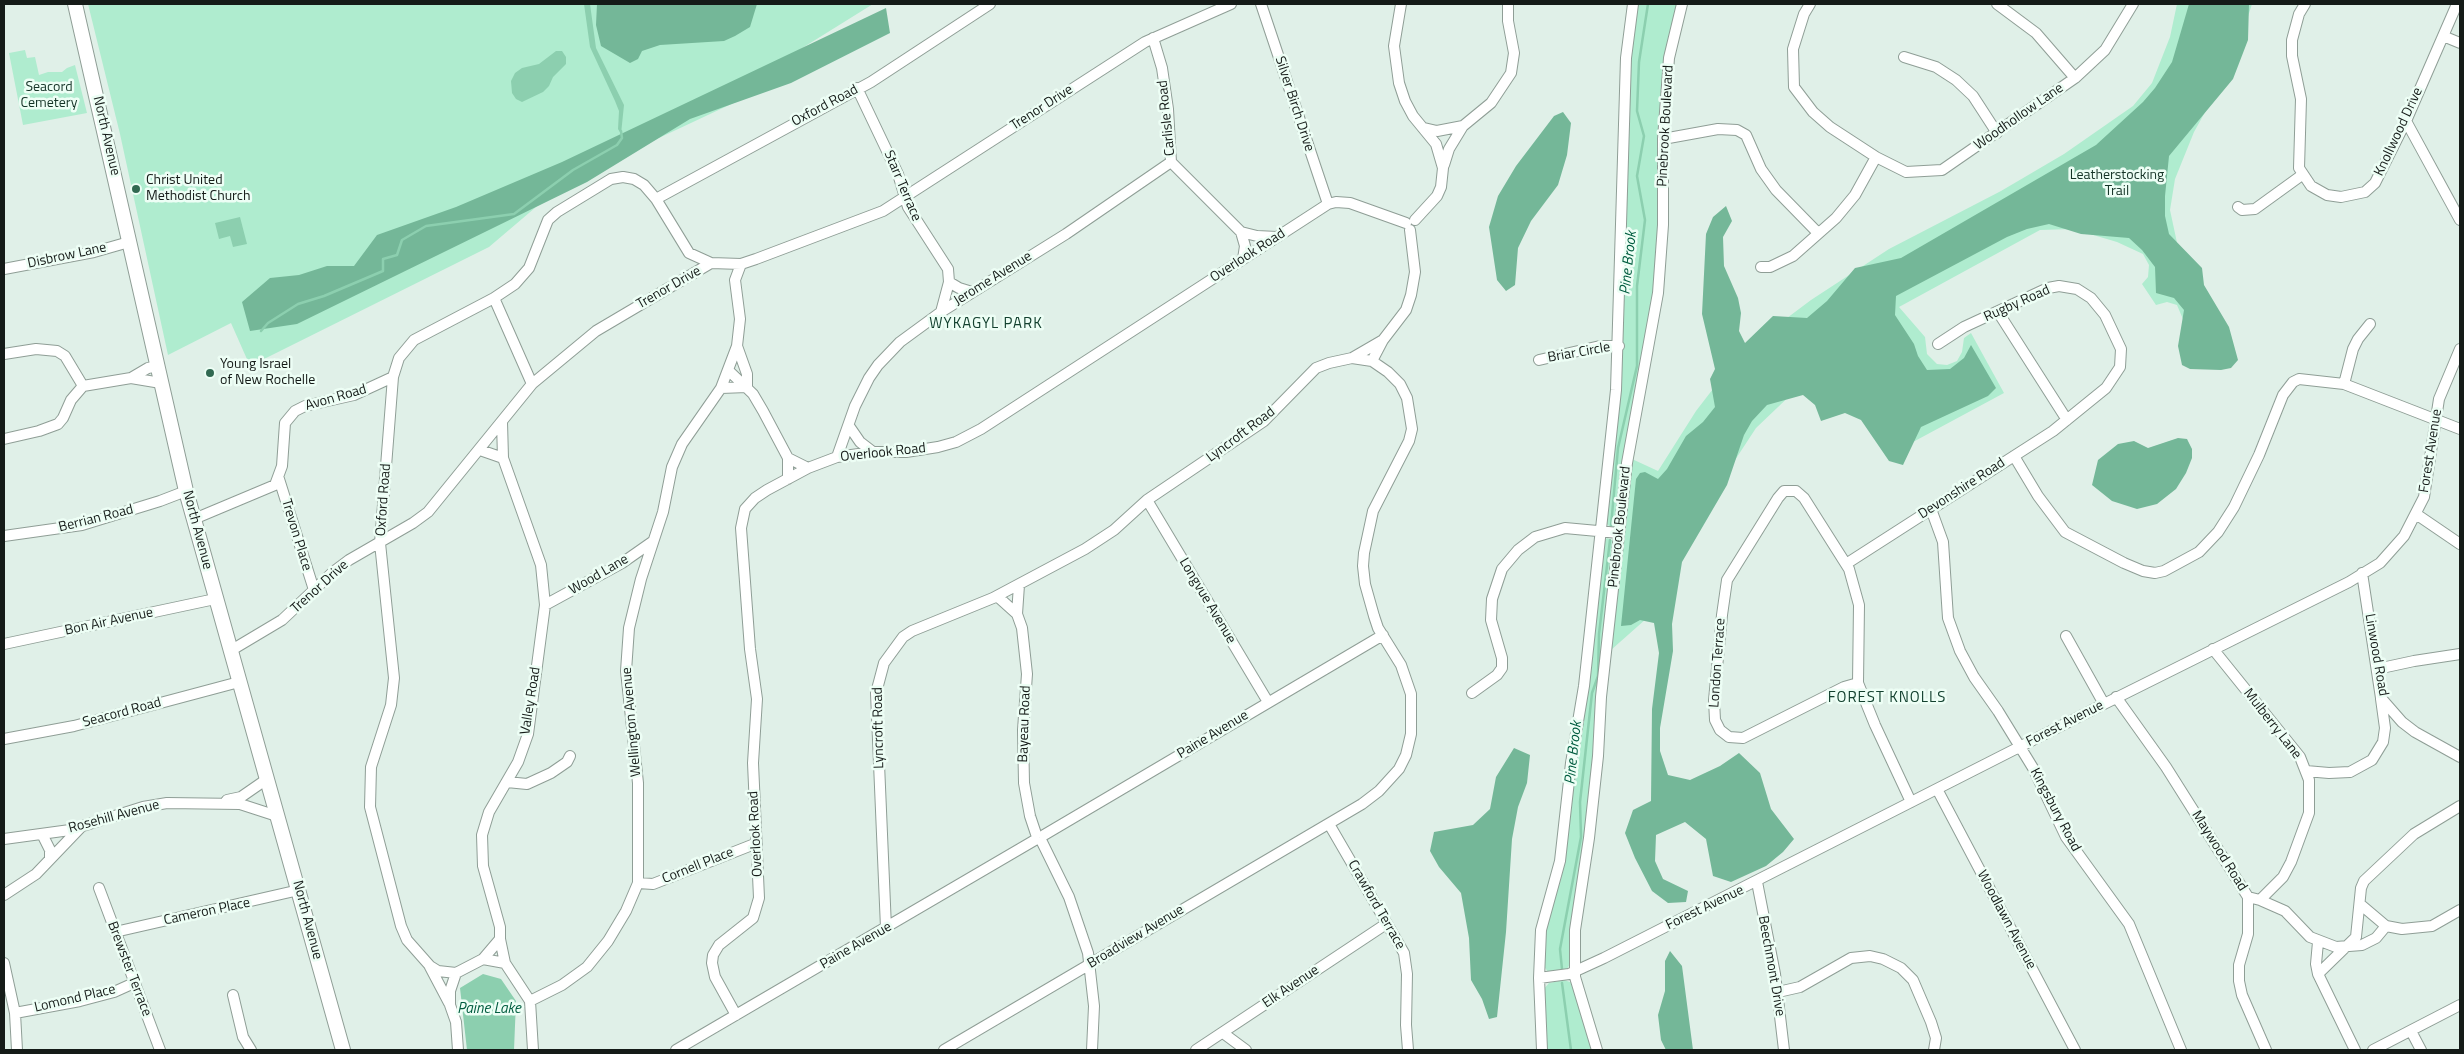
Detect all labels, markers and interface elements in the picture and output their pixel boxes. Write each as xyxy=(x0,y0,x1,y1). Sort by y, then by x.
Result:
street label: Silver Birch Drive xyxy=(1271,54,1317,154)
street label: Pinebrook Boulevard xyxy=(1654,65,1678,187)
street label: Carlisle Road xyxy=(1155,79,1179,157)
park label: Seacord Cemetery xyxy=(21,80,77,112)
street label: Woodhollow Lane xyxy=(1971,80,2067,154)
street label: Oxford Road xyxy=(789,81,861,131)
street label: Trenor Drive xyxy=(1007,82,1077,134)
street label: Knollwood Drive xyxy=(2371,85,2427,179)
street label: North Avenue xyxy=(89,95,123,177)
street label: Starr Terrace xyxy=(880,148,924,224)
park label: Leatherstocking Trail xyxy=(2070,168,2164,200)
place label: Christ United Methodist Church xyxy=(146,173,250,206)
marker: Christ United Methodist Church xyxy=(130,183,142,195)
street label: Overlook Road xyxy=(1207,226,1289,286)
water label: Pine Brook xyxy=(1617,230,1641,296)
street label: Disbrow Lane xyxy=(26,239,108,273)
street label: Jerome Avenue xyxy=(951,248,1035,310)
street label: Trenor Drive xyxy=(634,263,704,313)
street label: Rugby Road xyxy=(1981,282,2053,326)
district label: WYKAGYL PARK xyxy=(928,315,1044,333)
street label: Briar Circle xyxy=(1546,339,1612,367)
place label: Young Israel of New Rochelle xyxy=(220,357,315,390)
marker: Young Israel of New Rochelle xyxy=(204,367,216,379)
street label: Avon Road xyxy=(303,381,369,415)
street label: Lyncroft Road xyxy=(1203,404,1279,466)
street label: Forest Avenue xyxy=(2416,408,2446,494)
street label: Overlook Road xyxy=(839,440,927,466)
street label: Devonshire Road xyxy=(1916,455,2008,523)
street label: Oxford Road xyxy=(373,463,395,537)
street label: Pinebrook Boulevard xyxy=(1605,465,1635,589)
street label: North Avenue xyxy=(178,489,216,571)
street label: Trevon Place xyxy=(277,497,315,573)
street label: Berrian Road xyxy=(57,502,135,536)
street label: Wood Lane xyxy=(566,551,632,599)
street label: Longvue Avenue xyxy=(1175,555,1239,647)
street label: Trenor Drive xyxy=(288,557,352,617)
street label: Bon Air Avenue xyxy=(63,604,155,640)
street label: Linwood Road xyxy=(2360,612,2392,698)
street label: London Terrace xyxy=(1706,618,1730,708)
street label: Valley Road xyxy=(517,666,545,736)
street label: Wellington Avenue xyxy=(619,666,645,778)
street label: Bayeau Road xyxy=(1015,685,1035,763)
street label: Mulberry Lane xyxy=(2239,685,2305,763)
street label: Lyncroft Road xyxy=(870,687,888,769)
district label: FOREST KNOLLS xyxy=(1826,689,1948,707)
street label: Seacord Road xyxy=(81,694,163,732)
street label: Forest Avenue xyxy=(2024,697,2106,751)
street label: Paine Avenue xyxy=(1174,707,1252,763)
water label: Pine Brook xyxy=(1562,720,1586,786)
street label: Kingsbury Road xyxy=(2026,765,2084,855)
street label: Overlook Road xyxy=(745,791,767,877)
street label: Rosehill Avenue xyxy=(67,797,161,837)
street label: Maywood Road xyxy=(2188,808,2250,894)
street label: Cornell Place xyxy=(660,844,736,888)
street label: Crawford Terrace xyxy=(1344,857,1408,953)
street label: Woodlawn Avenue xyxy=(1973,868,2039,972)
street label: North Avenue xyxy=(288,879,326,961)
street label: Forest Avenue xyxy=(1663,882,1747,934)
street label: Cameron Place xyxy=(162,895,252,929)
street label: Broadview Avenue xyxy=(1085,902,1187,972)
street label: Beechmont Drive xyxy=(1754,915,1788,1017)
street label: Brewster Terrace xyxy=(103,919,155,1019)
street label: Paine Avenue xyxy=(817,919,895,973)
street label: Elk Avenue xyxy=(1260,962,1322,1012)
street label: Lomond Place xyxy=(33,982,117,1016)
water label: Paine Lake xyxy=(457,1000,521,1018)

